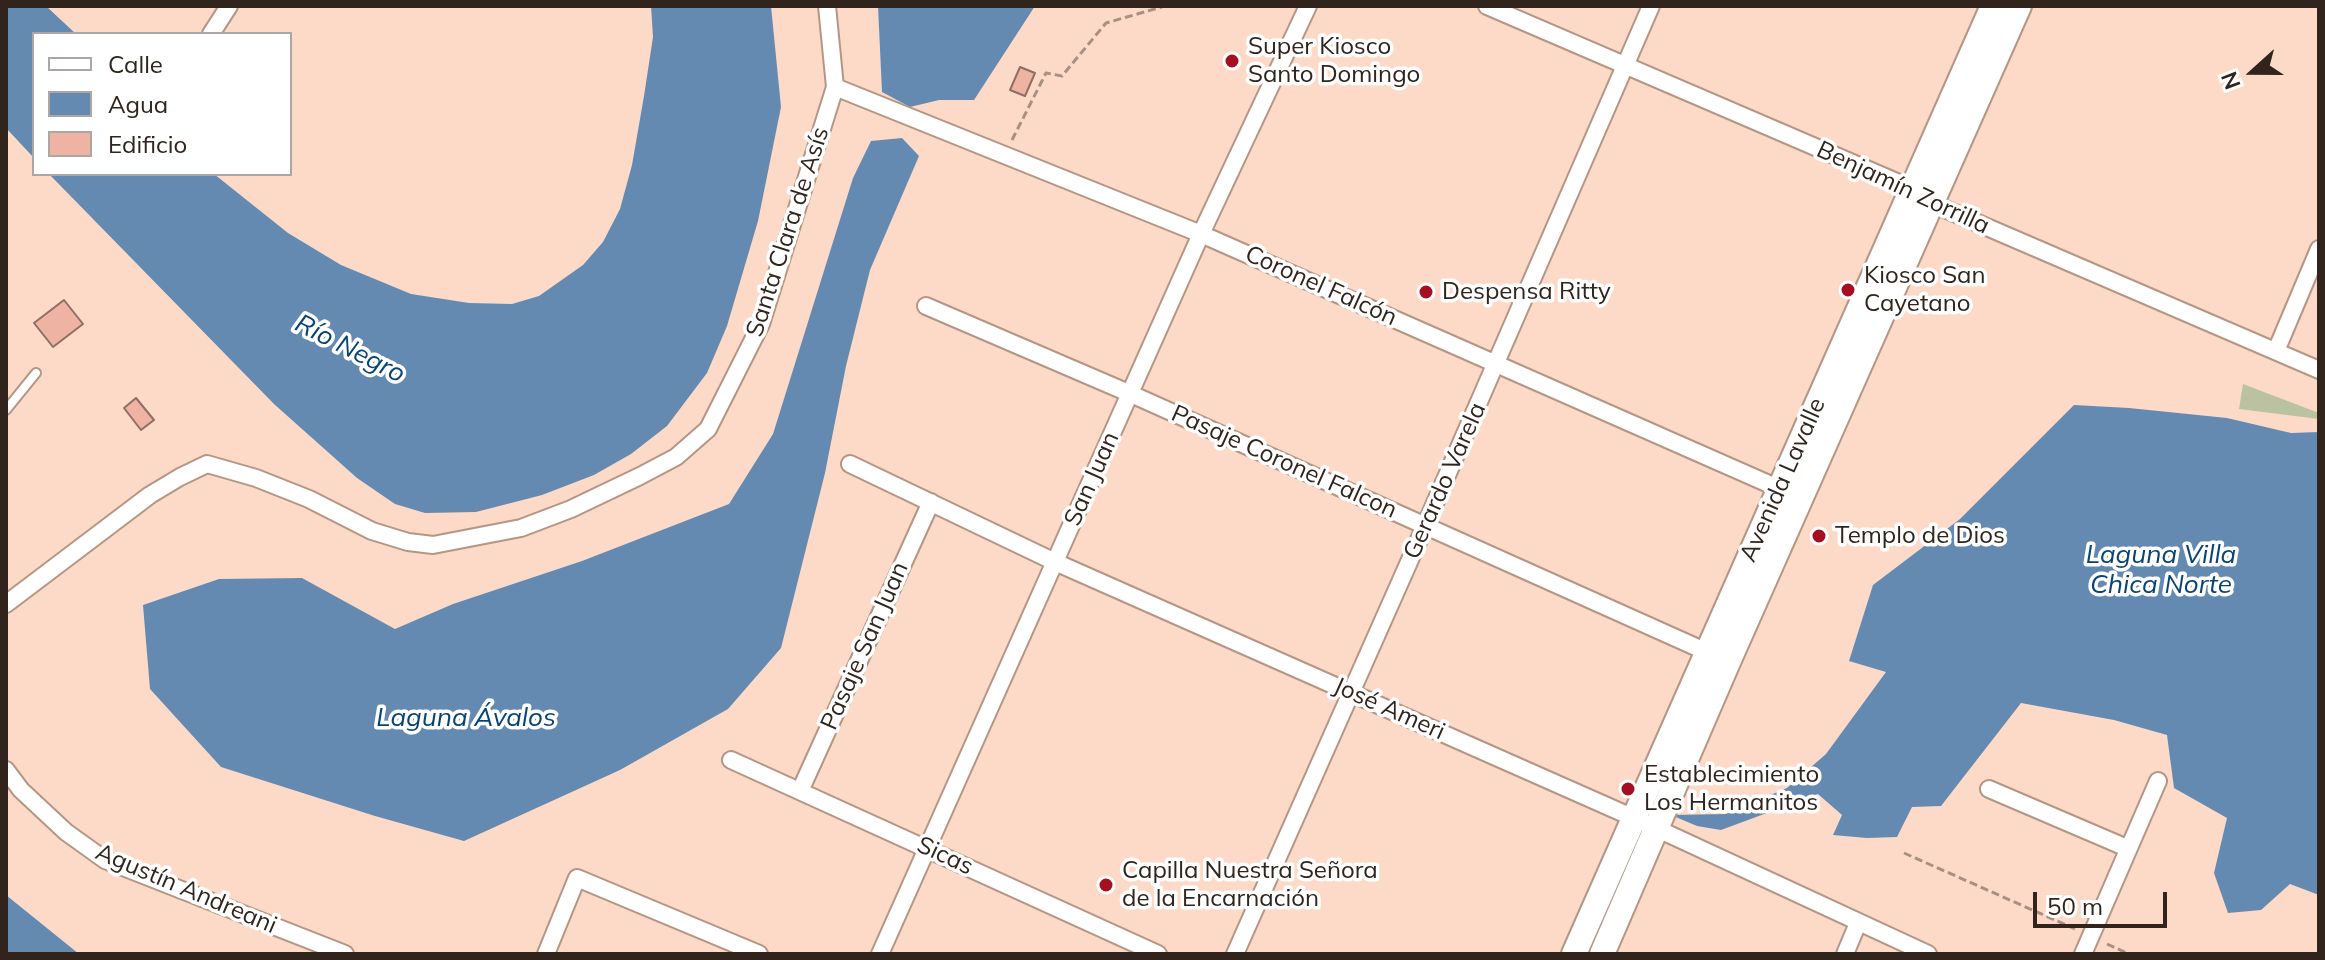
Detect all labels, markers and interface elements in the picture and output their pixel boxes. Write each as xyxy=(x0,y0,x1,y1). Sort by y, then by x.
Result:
legend xyxy=(32,32,292,176)
north arrow xyxy=(2213,32,2293,112)
place label: Super Kiosco Santo Domingo xyxy=(1248,33,1420,89)
text: Calle xyxy=(108,49,163,79)
marker: Super Kiosco Santo Domingo xyxy=(1223,52,1241,70)
text: N xyxy=(2215,68,2247,93)
text: Agua xyxy=(108,89,168,119)
street label: Santa Clara de Asís xyxy=(740,123,836,341)
text: Edificio xyxy=(108,129,187,159)
street label: Benjamín Zorrilla xyxy=(1812,135,1994,241)
street label: Coronel Falcón xyxy=(1241,240,1401,332)
place label: Kiosco San Cayetano xyxy=(1864,262,1986,318)
place label: Despensa Ritty xyxy=(1442,278,1611,306)
marker: Kiosco San Cayetano xyxy=(1839,281,1857,299)
marker: Despensa Ritty xyxy=(1417,283,1435,301)
water label: Río Negro xyxy=(290,308,410,390)
street label: Avenida Lavalle xyxy=(1734,394,1832,566)
street label: Gerardo Varela xyxy=(1398,398,1492,564)
street label: Pasaje Coronel Falcon xyxy=(1167,399,1401,525)
street label: San Juan xyxy=(1059,428,1125,530)
place label: Templo de Dios xyxy=(1835,522,2005,550)
marker: Templo de Dios xyxy=(1810,527,1828,545)
water label: Laguna Villa Chica Norte xyxy=(2086,539,2236,600)
street label: Pasaje San Juan xyxy=(815,558,915,734)
street label: José Ameri xyxy=(1329,672,1449,746)
water label: Laguna Ávalos xyxy=(376,702,556,734)
place label: Establecimiento Los Hermanitos xyxy=(1644,761,1819,817)
marker: Establecimiento Los Hermanitos xyxy=(1619,780,1637,798)
street label: Sicas xyxy=(912,831,978,881)
street label: Agustín Andreani xyxy=(91,838,281,940)
place label: Capilla Nuestra Señora de la Encarnación xyxy=(1122,857,1378,913)
marker: Capilla Nuestra Señora de la Encarnación xyxy=(1097,876,1115,894)
scale bar xyxy=(2037,876,2171,926)
text: 50 m xyxy=(2047,891,2103,921)

